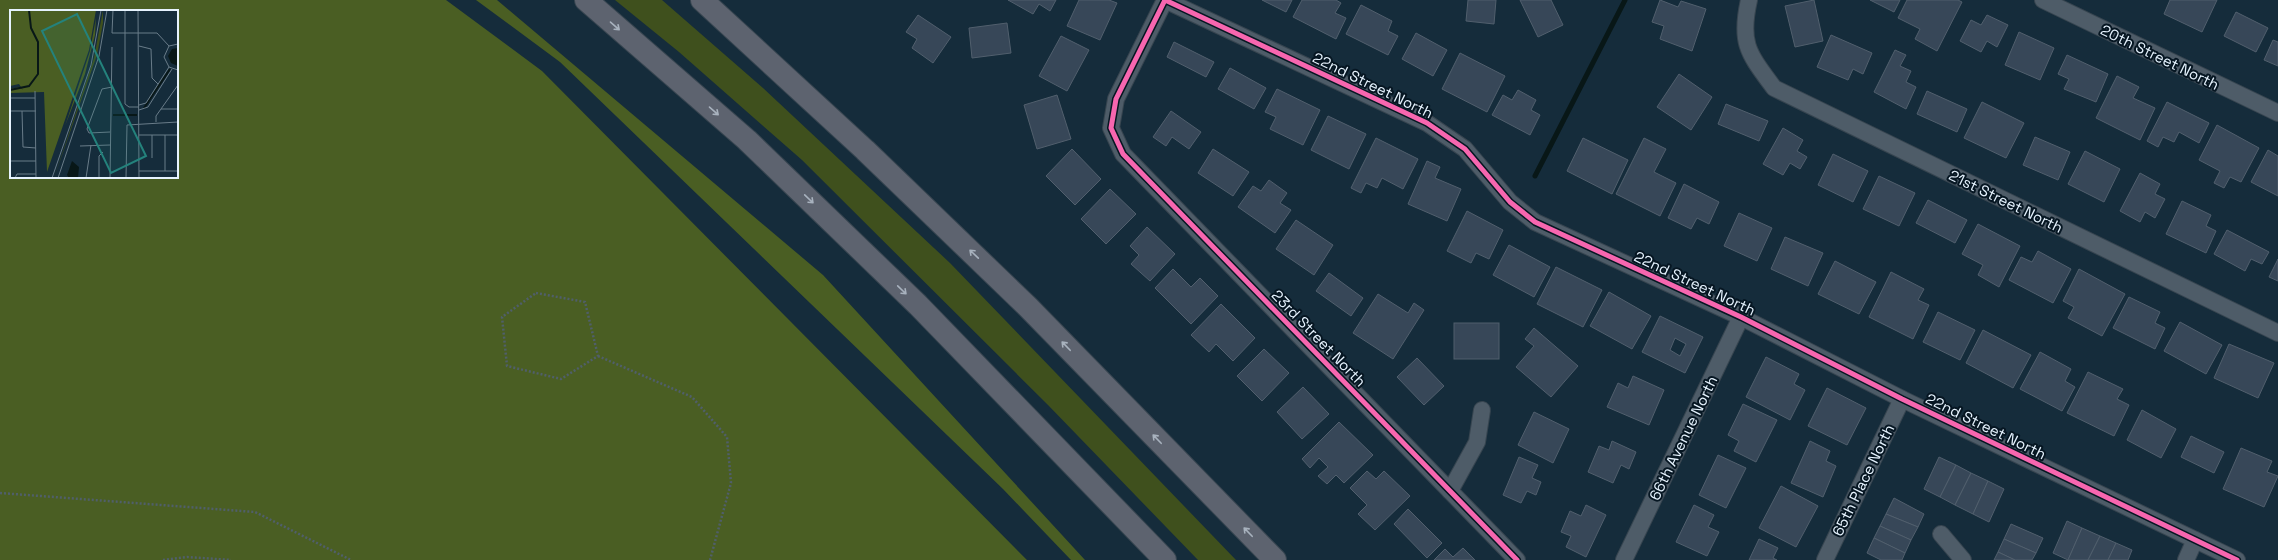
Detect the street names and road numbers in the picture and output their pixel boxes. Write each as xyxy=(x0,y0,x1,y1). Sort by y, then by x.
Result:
street label: 20th Street North xyxy=(2098,20,2222,94)
street label: 22nd Street North xyxy=(1310,48,1436,122)
street label: 21st Street North xyxy=(1946,165,2066,237)
street label: 22nd Street North xyxy=(1631,247,1759,319)
street label: 23rd Street North xyxy=(1268,285,1370,391)
street label: 66th Avenue North xyxy=(1645,373,1721,503)
street label: 22nd Street North xyxy=(1923,389,2049,463)
street label: 65th Place North xyxy=(1828,421,1898,539)

